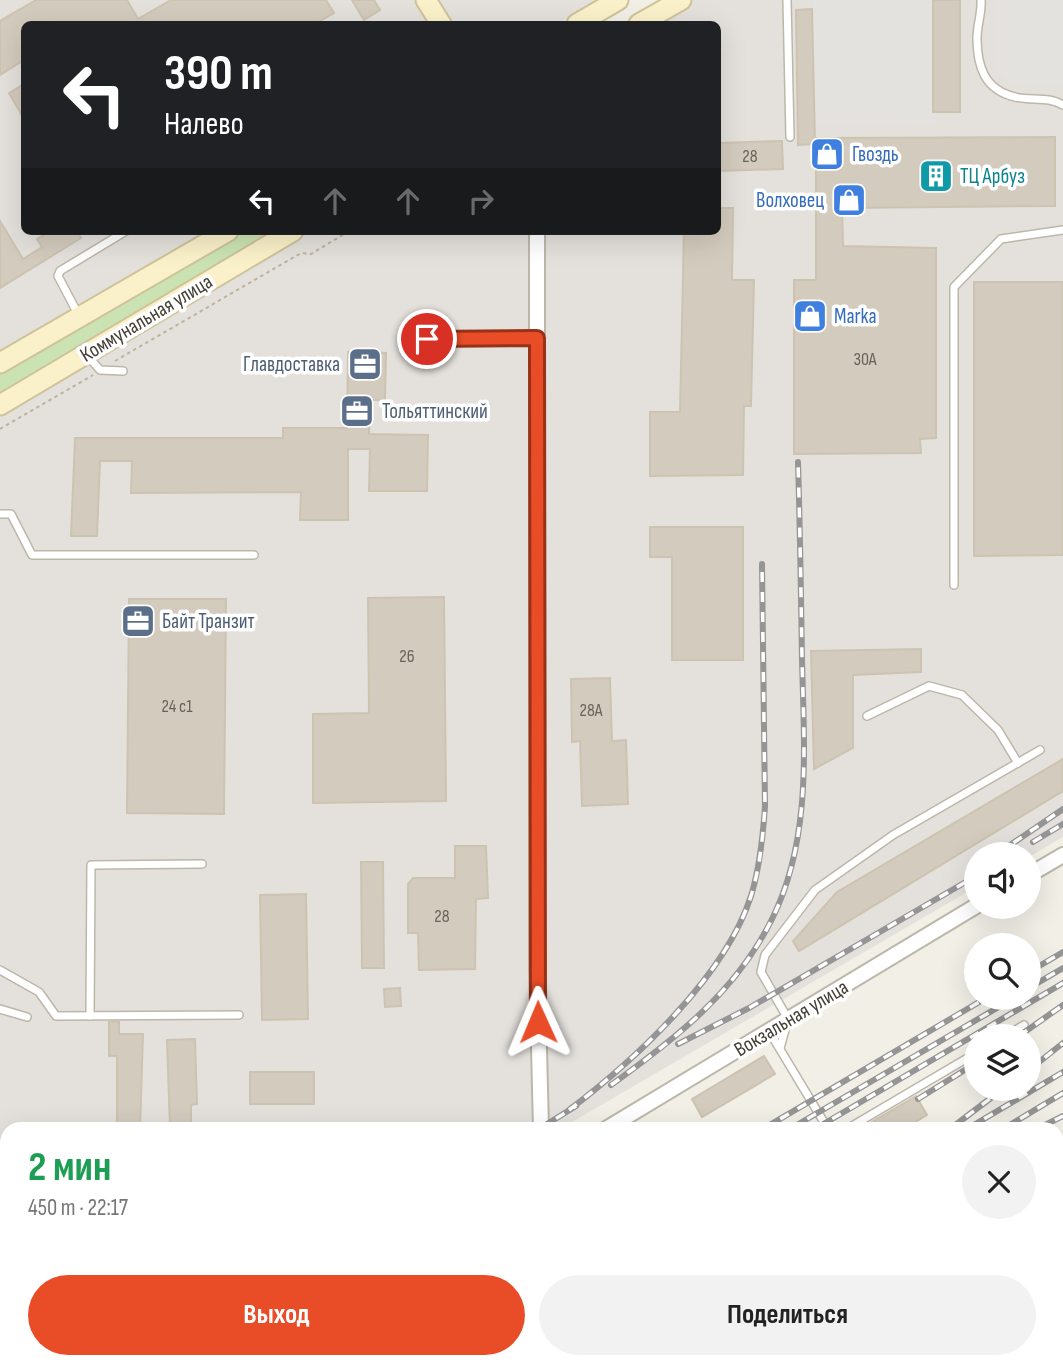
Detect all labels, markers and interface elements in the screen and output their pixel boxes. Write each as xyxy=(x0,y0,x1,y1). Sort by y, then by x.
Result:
text: 390 m xyxy=(164,45,273,104)
icon: left xyxy=(49,49,140,140)
text: Налево xyxy=(164,105,244,144)
shop icon: Гвоздь xyxy=(808,135,846,173)
place label: Гвоздь xyxy=(852,142,899,167)
house number: 28 xyxy=(742,146,758,167)
building icon: ТЦ Арбуз xyxy=(917,157,955,195)
place label: ТЦ Арбуз xyxy=(960,164,1025,189)
shop icon: Волховец xyxy=(830,181,868,219)
icon: left xyxy=(243,182,281,220)
icon: ahead xyxy=(316,182,354,220)
icon: ahead xyxy=(389,182,427,220)
icon: right xyxy=(462,182,500,220)
place label: Волховец xyxy=(756,188,824,213)
street label: Коммунальная улица xyxy=(76,269,217,368)
shop icon: Marka xyxy=(791,297,829,335)
place label: Marka xyxy=(834,304,877,329)
pin xyxy=(397,309,457,369)
icon: arrive xyxy=(408,320,446,358)
office icon: Главдоставка xyxy=(346,345,384,383)
house number: 30А xyxy=(853,349,877,370)
place label: Главдоставка xyxy=(243,352,340,377)
office icon: Тольяттинский xyxy=(338,392,376,430)
place label: Тольяттинский xyxy=(382,399,488,424)
office icon: Байт Транзит xyxy=(119,602,157,640)
place label: Байт Транзит xyxy=(162,609,255,634)
house number: 26 xyxy=(399,646,415,667)
house number: 24 с1 xyxy=(161,696,193,717)
house number: 28А xyxy=(579,700,603,721)
map controls xyxy=(964,842,1041,1101)
button: sound xyxy=(964,842,1041,919)
house number: 28 xyxy=(434,906,450,927)
button: search xyxy=(964,933,1041,1010)
street label: Вокзальная улица xyxy=(730,975,853,1062)
position arrow xyxy=(501,985,575,1059)
button: layers xyxy=(964,1024,1041,1101)
text: 2 мин xyxy=(28,1142,111,1193)
button: close xyxy=(962,1145,1036,1219)
text: 450 m · 22:17 xyxy=(28,1194,128,1222)
button: Выход xyxy=(28,1275,525,1355)
button: Поделиться xyxy=(539,1275,1036,1355)

